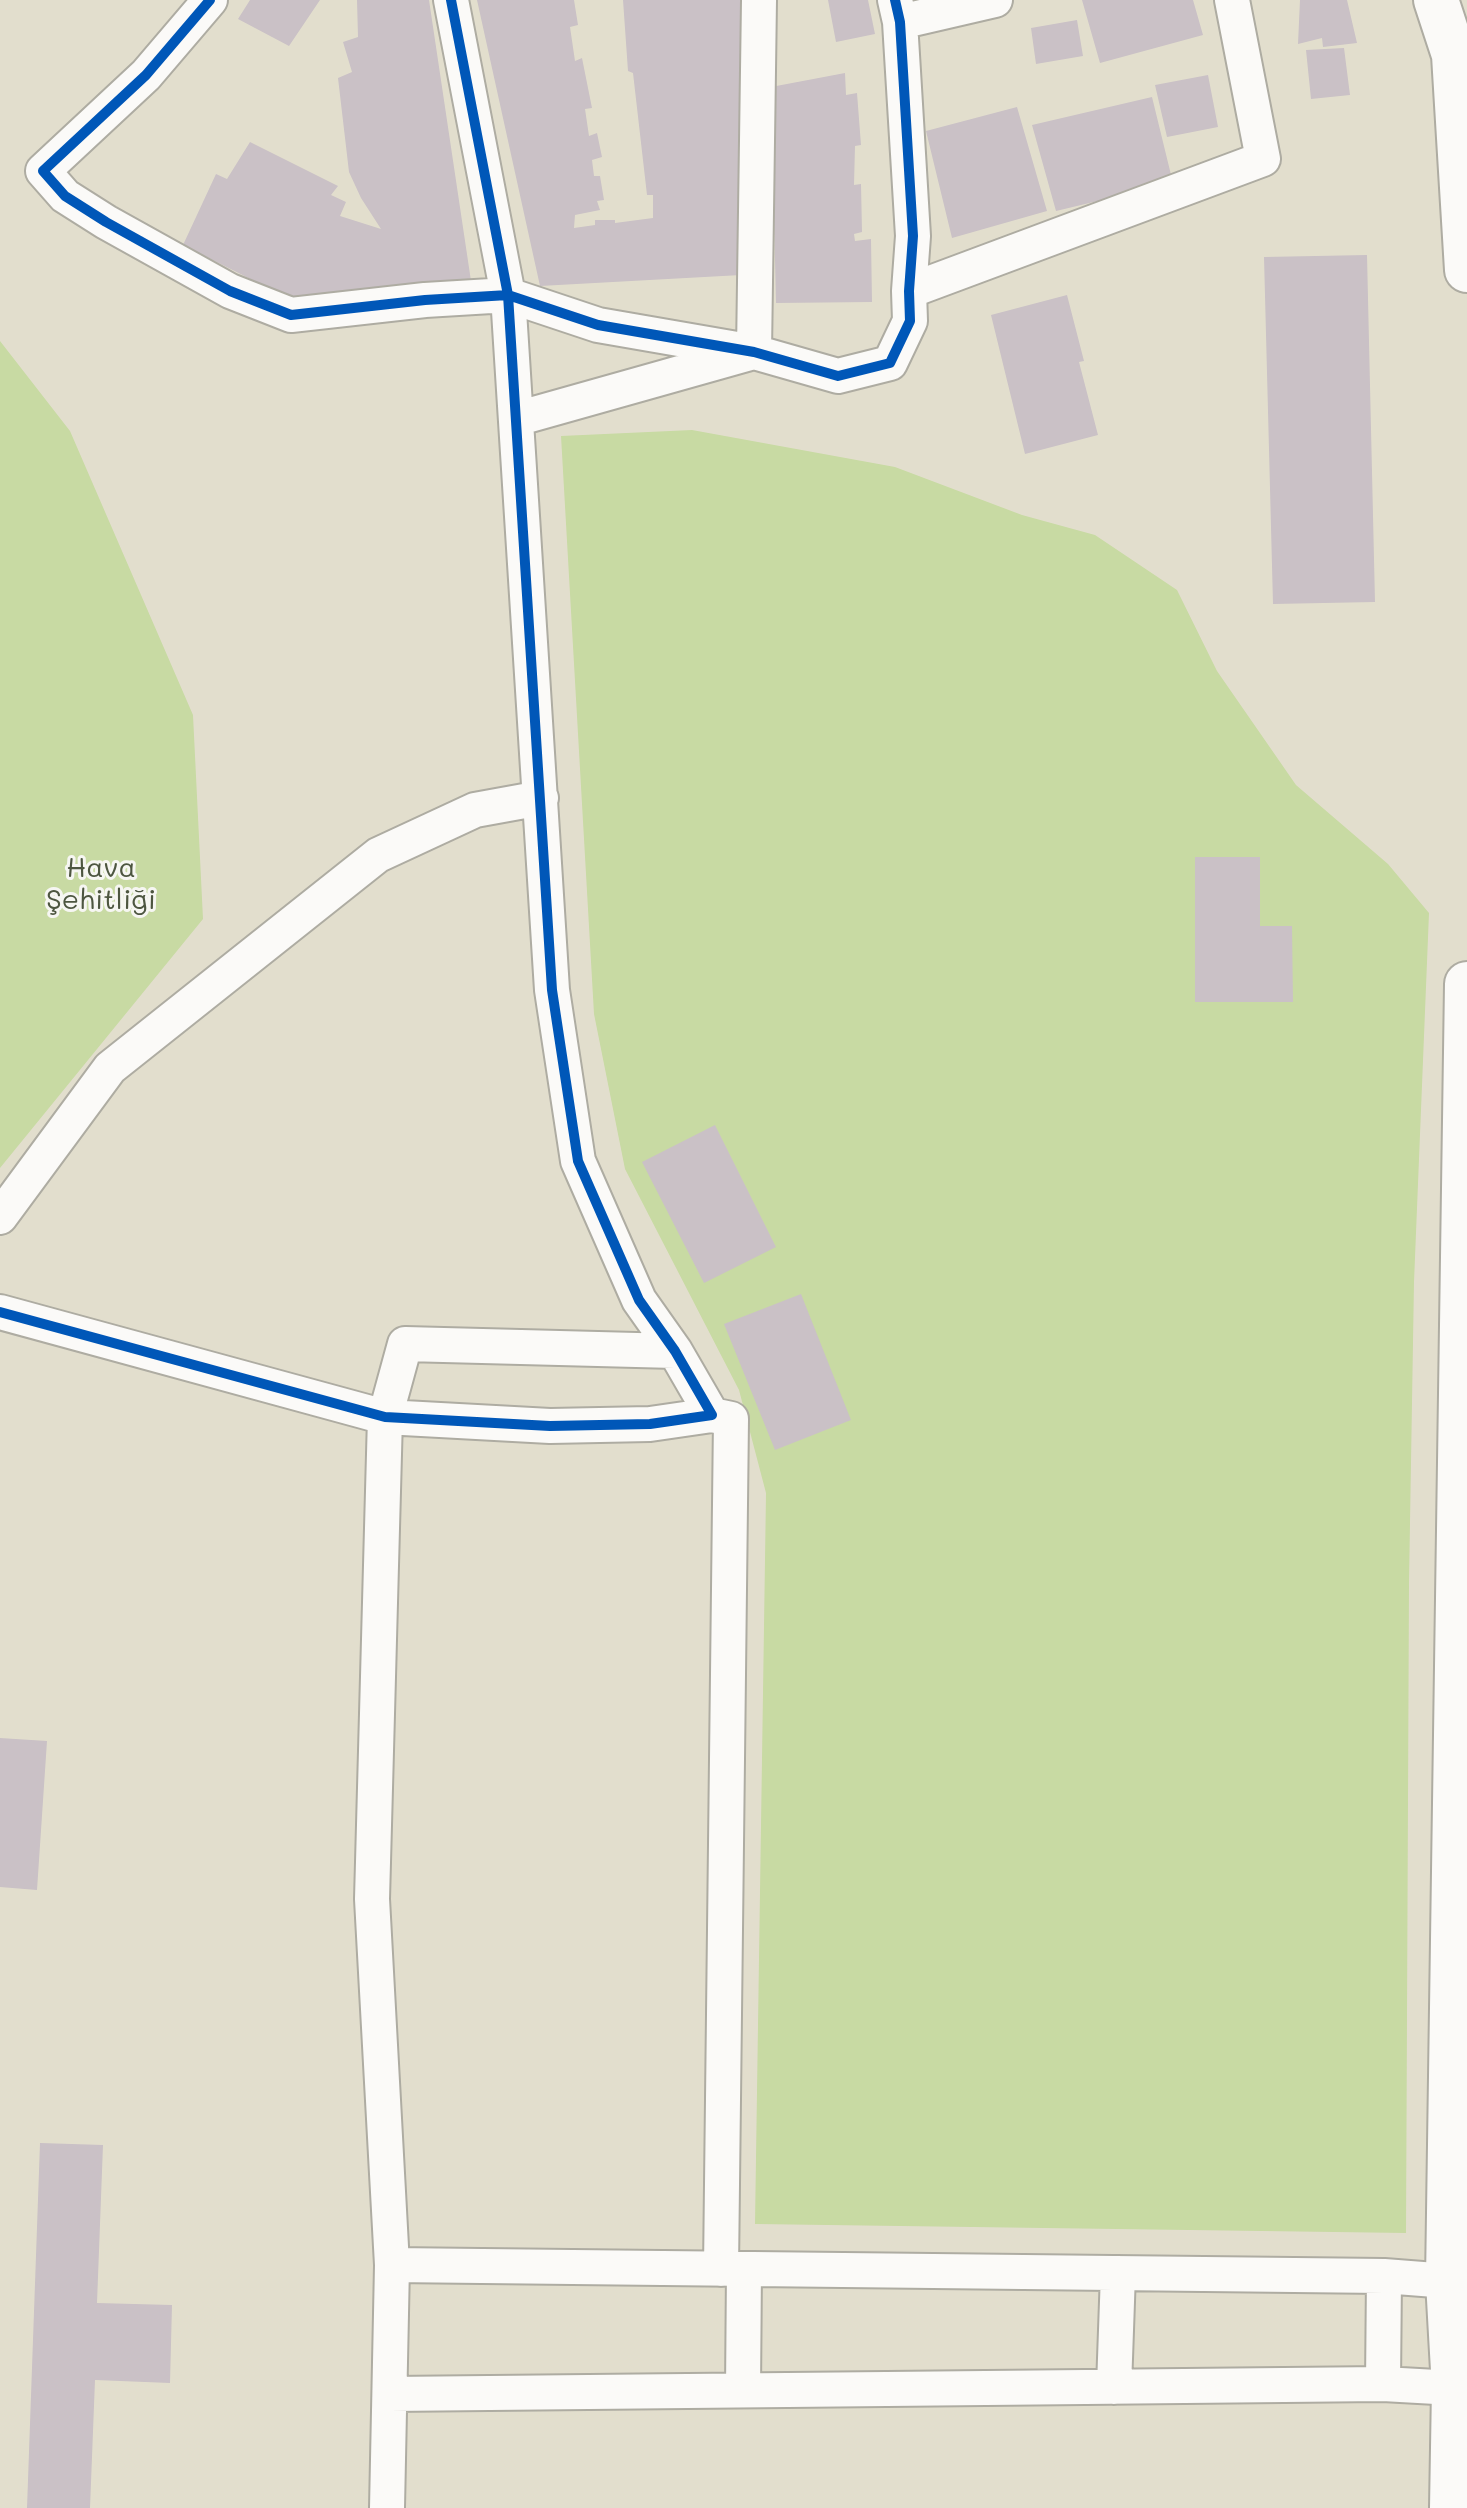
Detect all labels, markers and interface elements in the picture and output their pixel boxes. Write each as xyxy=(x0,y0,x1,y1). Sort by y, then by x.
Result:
park label: Hava Şehitliği xyxy=(46,851,156,917)

